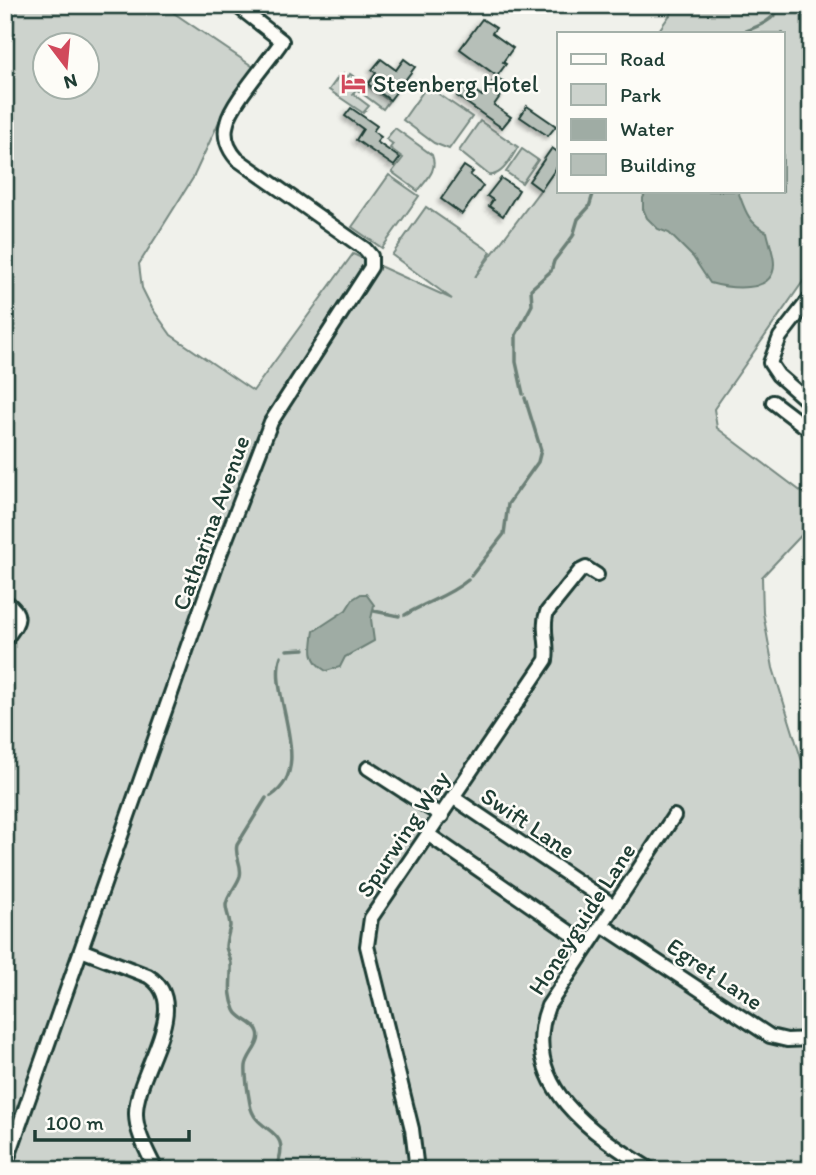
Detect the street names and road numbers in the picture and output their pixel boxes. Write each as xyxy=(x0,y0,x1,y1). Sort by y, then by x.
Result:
street label: Catharina Avenue xyxy=(165,431,256,614)
street label: Spurwing Way xyxy=(350,764,456,903)
street label: Swift Lane xyxy=(476,781,581,865)
street label: Honeyguide Lane xyxy=(522,837,642,1000)
street label: Egret Lane xyxy=(662,931,769,1016)

